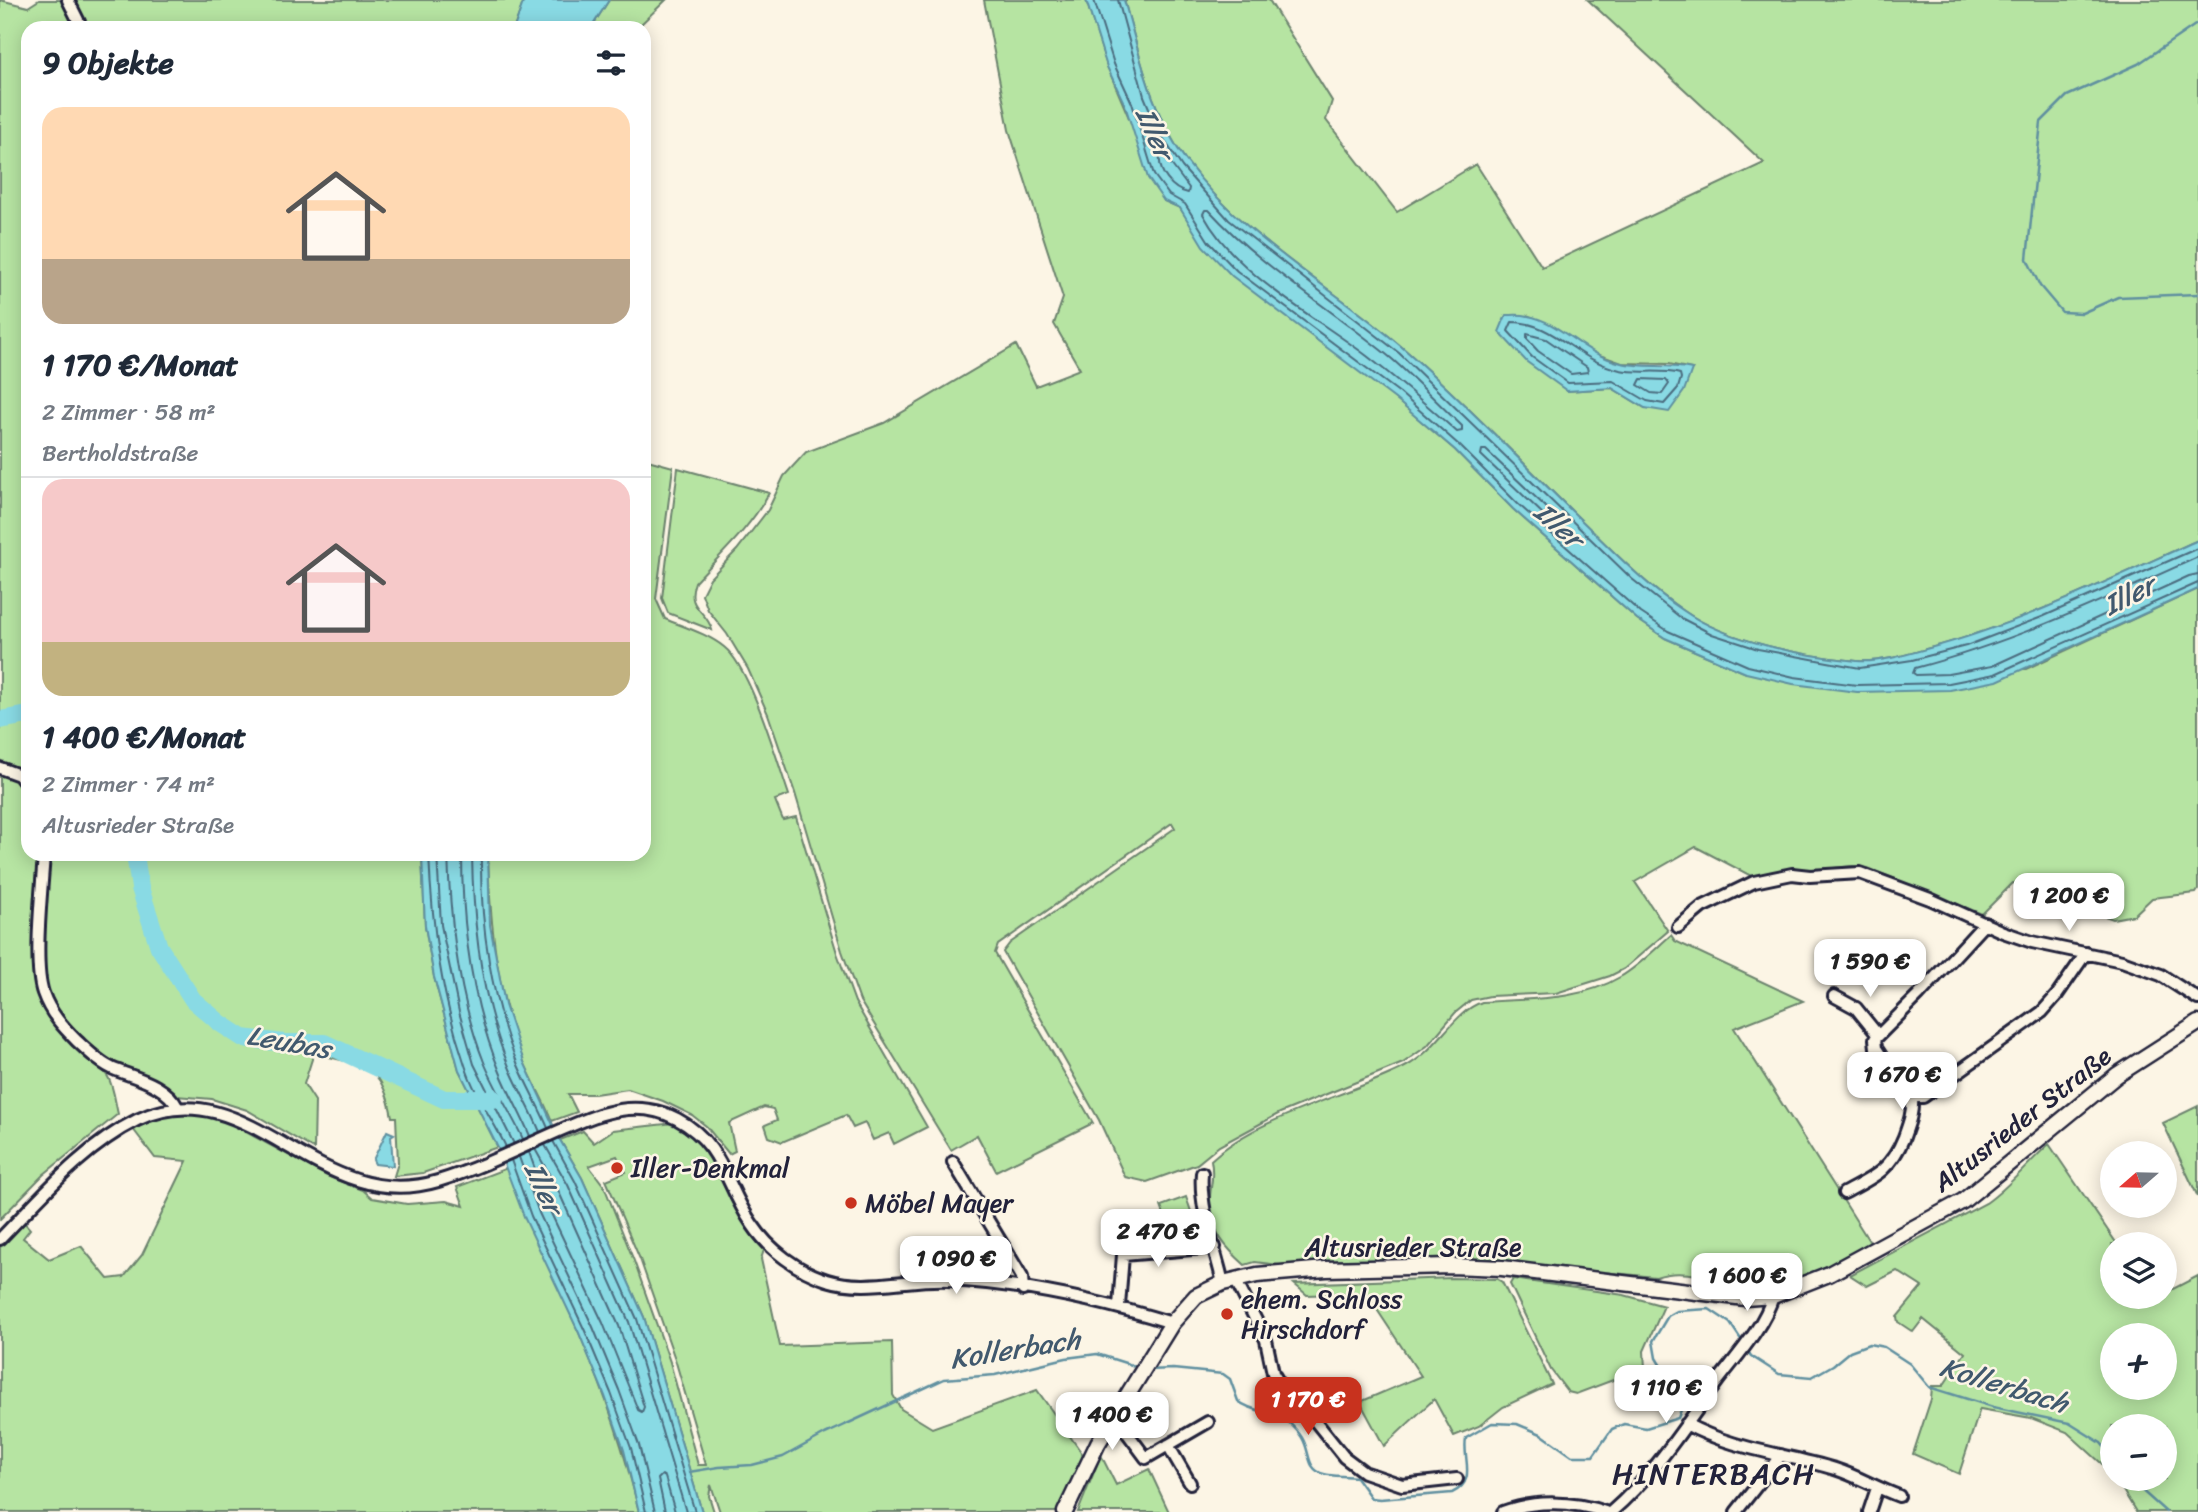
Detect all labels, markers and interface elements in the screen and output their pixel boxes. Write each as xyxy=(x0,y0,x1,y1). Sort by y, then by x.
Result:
text: 9 Objekte xyxy=(42,36,174,90)
icon: filters xyxy=(592,44,630,82)
water label: Iller xyxy=(1121,98,1190,171)
icon: home xyxy=(273,153,399,279)
text: 1 170 €/Monat xyxy=(42,338,238,392)
text: 2 Zimmer · 58 m² xyxy=(42,392,215,433)
text: Bertholdstraße xyxy=(42,433,198,474)
water label: Iller xyxy=(1522,488,1598,564)
icon: home xyxy=(273,525,399,651)
water label: Iller xyxy=(2093,559,2168,629)
text: 1 400 €/Monat xyxy=(42,710,246,764)
text: 2 Zimmer · 74 m² xyxy=(42,764,215,805)
text: Altusrieder Straße xyxy=(42,805,234,846)
pin: 1 200 € xyxy=(2004,874,2134,933)
text: 1 200 € xyxy=(2029,875,2109,916)
pin: 1 590 € xyxy=(1805,940,1935,999)
text: 1 590 € xyxy=(1830,941,1910,982)
water label: Leubas xyxy=(243,1011,338,1074)
street label: Altusrieder Straße xyxy=(1921,1034,2122,1205)
pin: 1 670 € xyxy=(1837,1052,1967,1112)
text: 1 670 € xyxy=(1863,1054,1941,1095)
north arrow xyxy=(2100,1141,2177,1218)
map controls xyxy=(2100,1141,2177,1491)
place label: Iller-Denkmal xyxy=(630,1145,790,1191)
water label: Iller xyxy=(510,1153,579,1226)
marker: Iller-Denkmal xyxy=(609,1160,625,1176)
place label: Möbel Mayer xyxy=(865,1180,1014,1226)
marker: Möbel Mayer xyxy=(843,1195,859,1211)
pin: 2 470 € xyxy=(1093,1210,1223,1269)
text: 2 470 € xyxy=(1117,1211,1199,1252)
street label: Altusrieder Straße xyxy=(1303,1224,1522,1270)
button: layers xyxy=(2100,1232,2177,1309)
pin: 1 090 € xyxy=(891,1236,1021,1296)
text: 1 090 € xyxy=(916,1238,996,1279)
pin: 1 600 € xyxy=(1682,1254,1812,1313)
text: 1 600 € xyxy=(1707,1255,1787,1296)
place label: ehem. Schloss Hirschdorf xyxy=(1241,1276,1403,1352)
marker: ehem. Schloss Hirschdorf xyxy=(1219,1306,1235,1322)
water label: Kollerbach xyxy=(946,1314,1086,1383)
button: + xyxy=(2100,1323,2177,1400)
water label: Kollerbach xyxy=(1934,1342,2076,1428)
pin: 1 110 € xyxy=(1601,1366,1731,1425)
text: 1 110 € xyxy=(1630,1367,1702,1408)
pin: 1 170 € xyxy=(1243,1378,1373,1437)
text: 1 170 € xyxy=(1271,1379,1345,1420)
pin: 1 400 € xyxy=(1047,1392,1177,1452)
text: 1 400 € xyxy=(1072,1394,1152,1435)
button: − xyxy=(2100,1414,2177,1491)
district label: HINTERBACH xyxy=(1612,1447,1816,1501)

